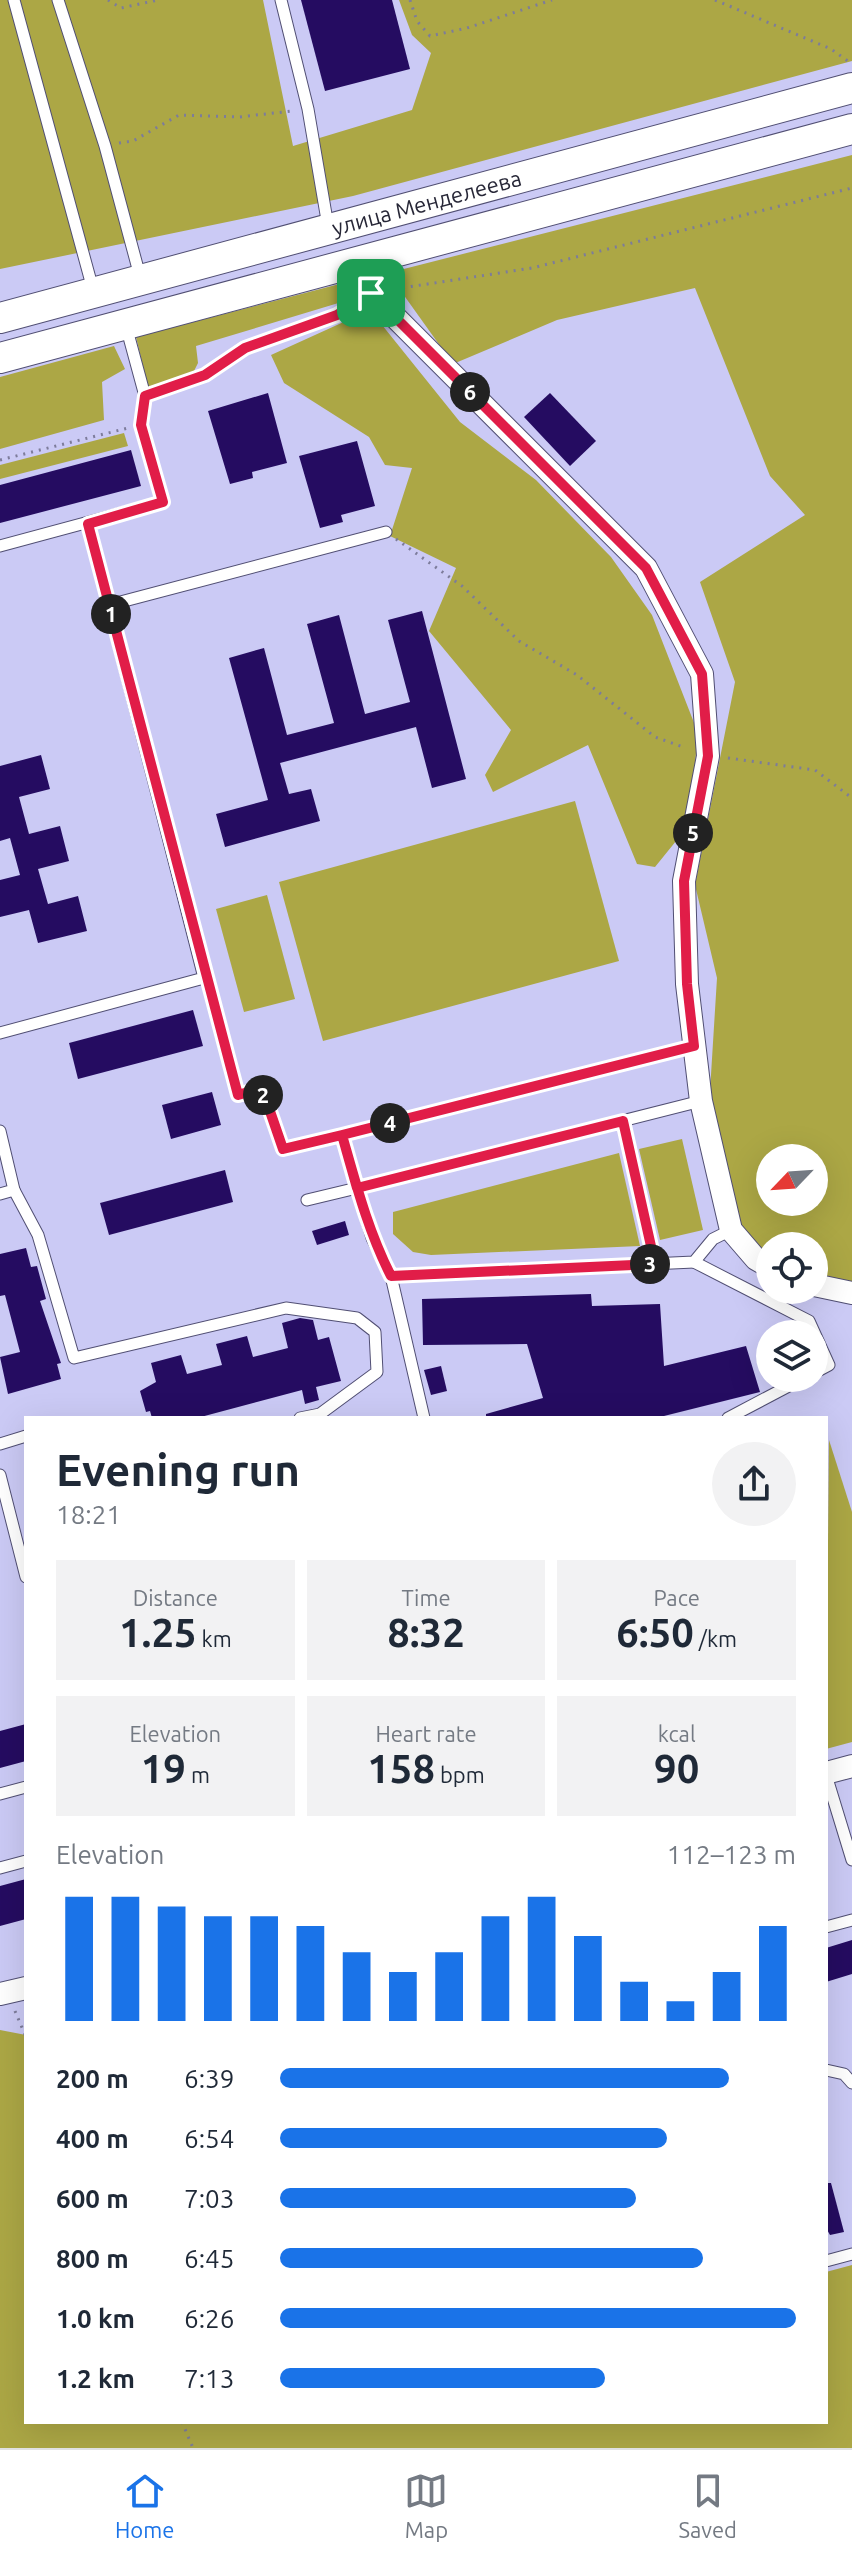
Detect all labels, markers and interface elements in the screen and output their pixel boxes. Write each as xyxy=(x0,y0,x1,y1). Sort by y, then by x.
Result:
street label: улица Менделеева xyxy=(329,165,524,240)
pin xyxy=(337,259,405,327)
icon: arrive xyxy=(349,271,393,315)
pin: 6 xyxy=(450,372,490,412)
text: 6 xyxy=(464,379,476,404)
pin: 1 xyxy=(91,594,131,634)
text: 1 xyxy=(105,601,117,626)
pin: 5 xyxy=(673,813,713,853)
text: 5 xyxy=(687,820,699,845)
pin: 2 xyxy=(243,1075,283,1115)
text: 2 xyxy=(257,1082,269,1107)
pin: 4 xyxy=(370,1103,410,1143)
text: 4 xyxy=(384,1110,396,1135)
north arrow xyxy=(756,1144,828,1216)
map controls xyxy=(756,1144,828,1392)
button: locate xyxy=(756,1232,828,1304)
pin: 3 xyxy=(630,1244,670,1284)
text: 3 xyxy=(644,1251,656,1276)
button: layers xyxy=(756,1320,828,1392)
button: share xyxy=(712,1442,796,1526)
text: Evening run xyxy=(56,1445,300,1494)
text: 18:21 xyxy=(56,1500,121,1529)
text: Distance xyxy=(133,1585,218,1610)
text: Time xyxy=(401,1585,451,1610)
text: Pace xyxy=(653,1585,700,1610)
text: 1.25 xyxy=(119,1610,197,1655)
text: 8:32 xyxy=(387,1610,465,1655)
text: 6:50 xyxy=(616,1610,694,1655)
text: km xyxy=(197,1626,232,1651)
text: /km xyxy=(694,1626,737,1651)
text: Elevation xyxy=(129,1721,221,1746)
text: Heart rate xyxy=(375,1721,477,1746)
text: kcal xyxy=(658,1721,696,1746)
text: 19 xyxy=(141,1746,186,1791)
text: 158 xyxy=(367,1746,435,1791)
text: 90 xyxy=(654,1746,699,1791)
text: m xyxy=(186,1762,210,1787)
text: bpm xyxy=(435,1762,485,1787)
text: Elevation xyxy=(56,1840,164,1869)
text: 112–123 m xyxy=(667,1840,796,1869)
text: 200 m xyxy=(56,2064,129,2093)
text: 6:39 xyxy=(184,2064,234,2093)
text: 400 m xyxy=(56,2124,129,2153)
text: 6:54 xyxy=(184,2124,234,2153)
text: 600 m xyxy=(56,2184,129,2213)
text: 7:03 xyxy=(184,2184,234,2213)
text: 800 m xyxy=(56,2244,129,2273)
text: 6:45 xyxy=(184,2244,234,2273)
text: 1.0 km xyxy=(56,2304,135,2333)
text: 6:26 xyxy=(184,2304,234,2333)
text: 1.2 km xyxy=(56,2364,135,2393)
text: 7:13 xyxy=(184,2364,234,2393)
tab: Home xyxy=(115,2469,174,2542)
tab: Map xyxy=(404,2469,448,2542)
tab: Saved xyxy=(678,2469,737,2542)

